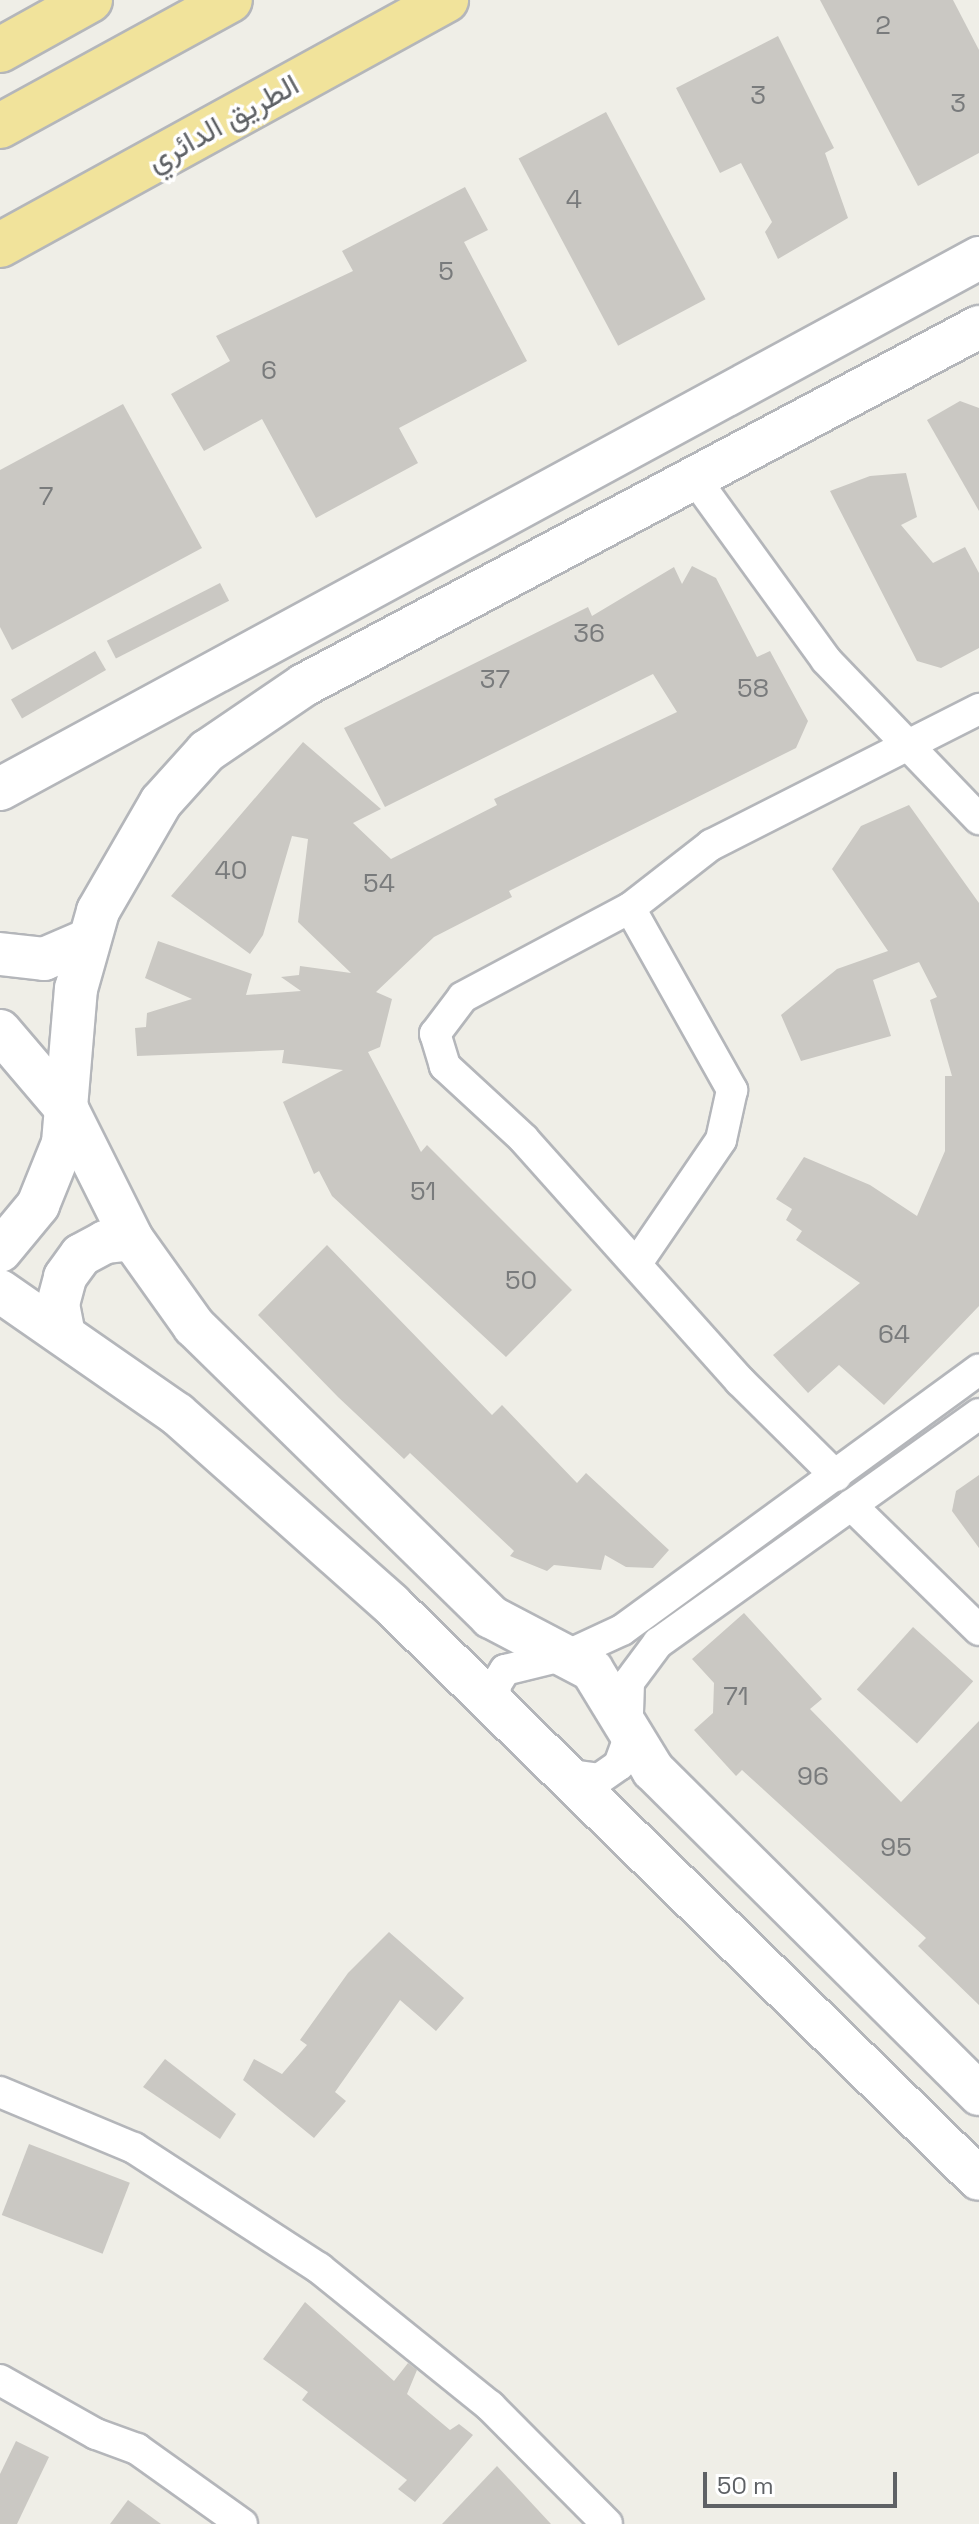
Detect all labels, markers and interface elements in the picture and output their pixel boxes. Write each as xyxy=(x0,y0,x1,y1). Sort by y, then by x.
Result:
house number: 2 xyxy=(875,10,891,42)
street label: الطريق الدائري xyxy=(141,67,305,179)
house number: 3 xyxy=(750,80,766,112)
house number: 3 xyxy=(950,88,966,120)
house number: 4 xyxy=(566,184,582,216)
house number: 5 xyxy=(438,256,454,288)
house number: 6 xyxy=(261,355,277,387)
house number: 7 xyxy=(39,481,53,513)
house number: 36 xyxy=(573,618,605,650)
house number: 37 xyxy=(480,664,510,696)
house number: 58 xyxy=(737,673,769,705)
house number: 40 xyxy=(215,855,247,887)
house number: 54 xyxy=(363,868,395,900)
house number: 51 xyxy=(410,1176,436,1208)
house number: 50 xyxy=(505,1265,537,1297)
house number: 64 xyxy=(878,1319,910,1351)
house number: 71 xyxy=(723,1681,749,1713)
house number: 96 xyxy=(797,1761,829,1793)
house number: 95 xyxy=(880,1832,912,1864)
scale bar xyxy=(707,2456,901,2506)
text: 50 m xyxy=(717,2470,774,2501)

